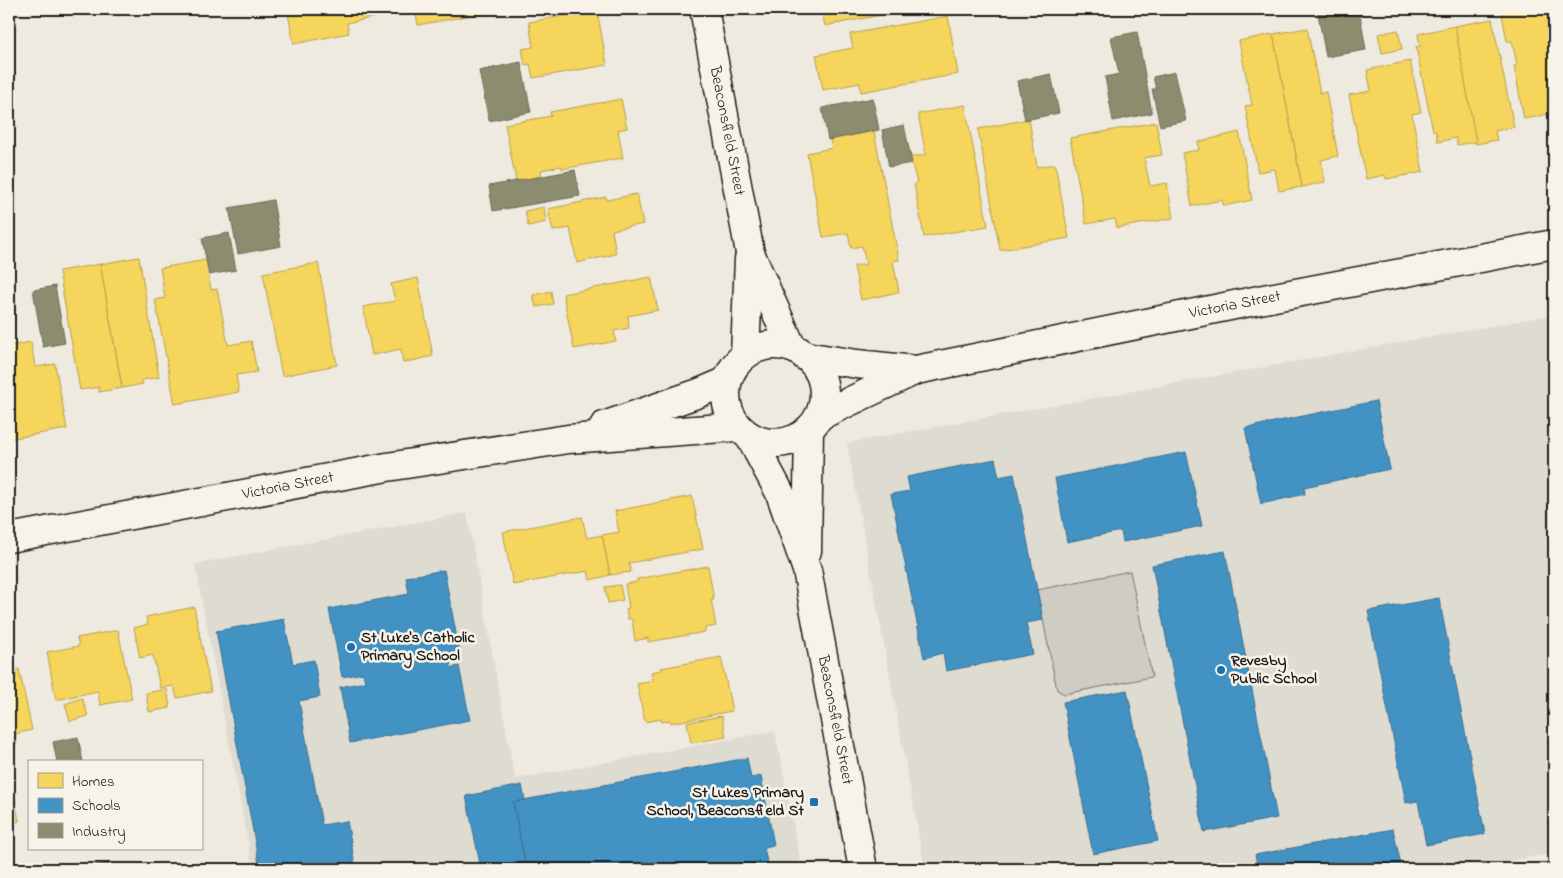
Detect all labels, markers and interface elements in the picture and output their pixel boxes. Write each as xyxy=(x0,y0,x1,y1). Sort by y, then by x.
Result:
street label: Beaconsfield Street xyxy=(702,63,751,198)
street label: Victoria Street xyxy=(1186,284,1283,326)
street label: Victoria Street xyxy=(239,465,336,507)
place label: St Luke's Catholic Primary School xyxy=(361,626,475,669)
marker: St Luke's Catholic Primary School xyxy=(345,641,357,653)
place label: Revesby Public School xyxy=(1230,649,1317,691)
street label: Beaconsfield Street xyxy=(810,652,859,787)
marker: Revesby Public School xyxy=(1215,664,1227,676)
legend xyxy=(28,760,202,850)
text: Homes xyxy=(72,771,115,793)
place label: St Lukes Primary School, Beaconsfield St xyxy=(647,781,805,823)
text: Schools xyxy=(72,795,121,817)
marker: St Lukes Primary School, Beaconsfield St xyxy=(808,796,820,808)
text: Industry xyxy=(72,821,126,844)

